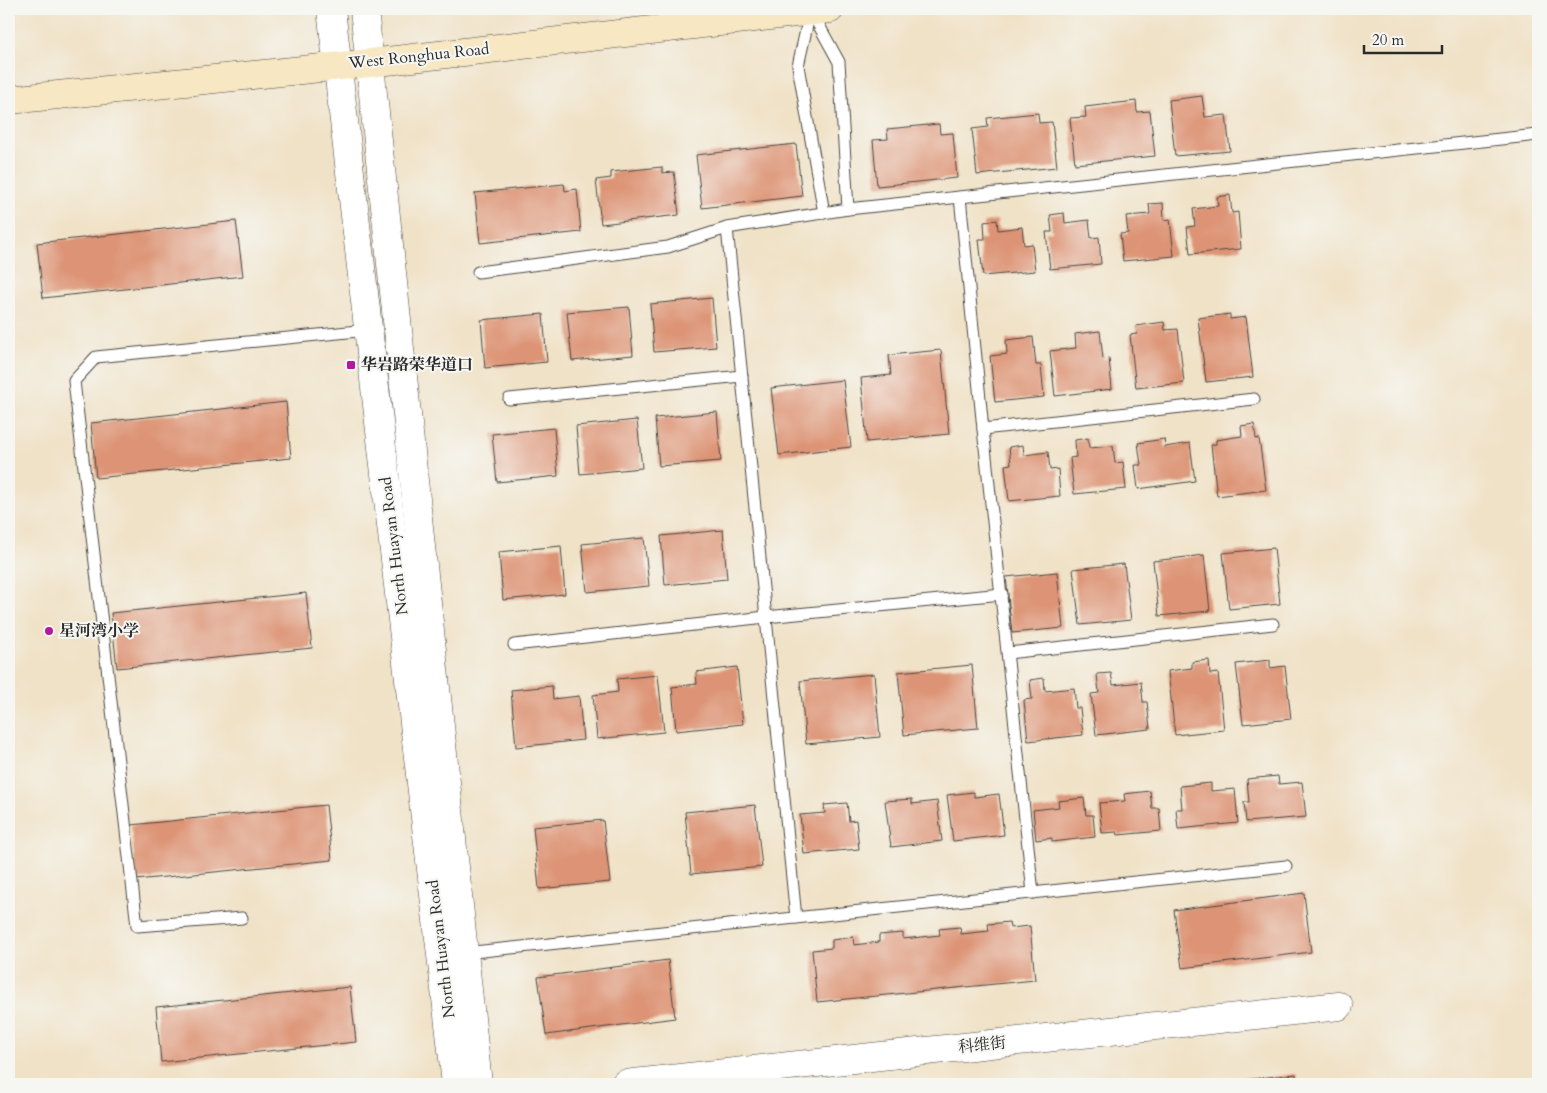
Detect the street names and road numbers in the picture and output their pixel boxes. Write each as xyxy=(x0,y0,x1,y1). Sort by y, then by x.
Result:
street label: West Ronghua Road xyxy=(347,38,491,74)
street label: North Huayan Road xyxy=(375,475,413,616)
street label: North Huayan Road xyxy=(422,878,460,1019)
street label: 科维街 xyxy=(957,1032,1007,1058)

